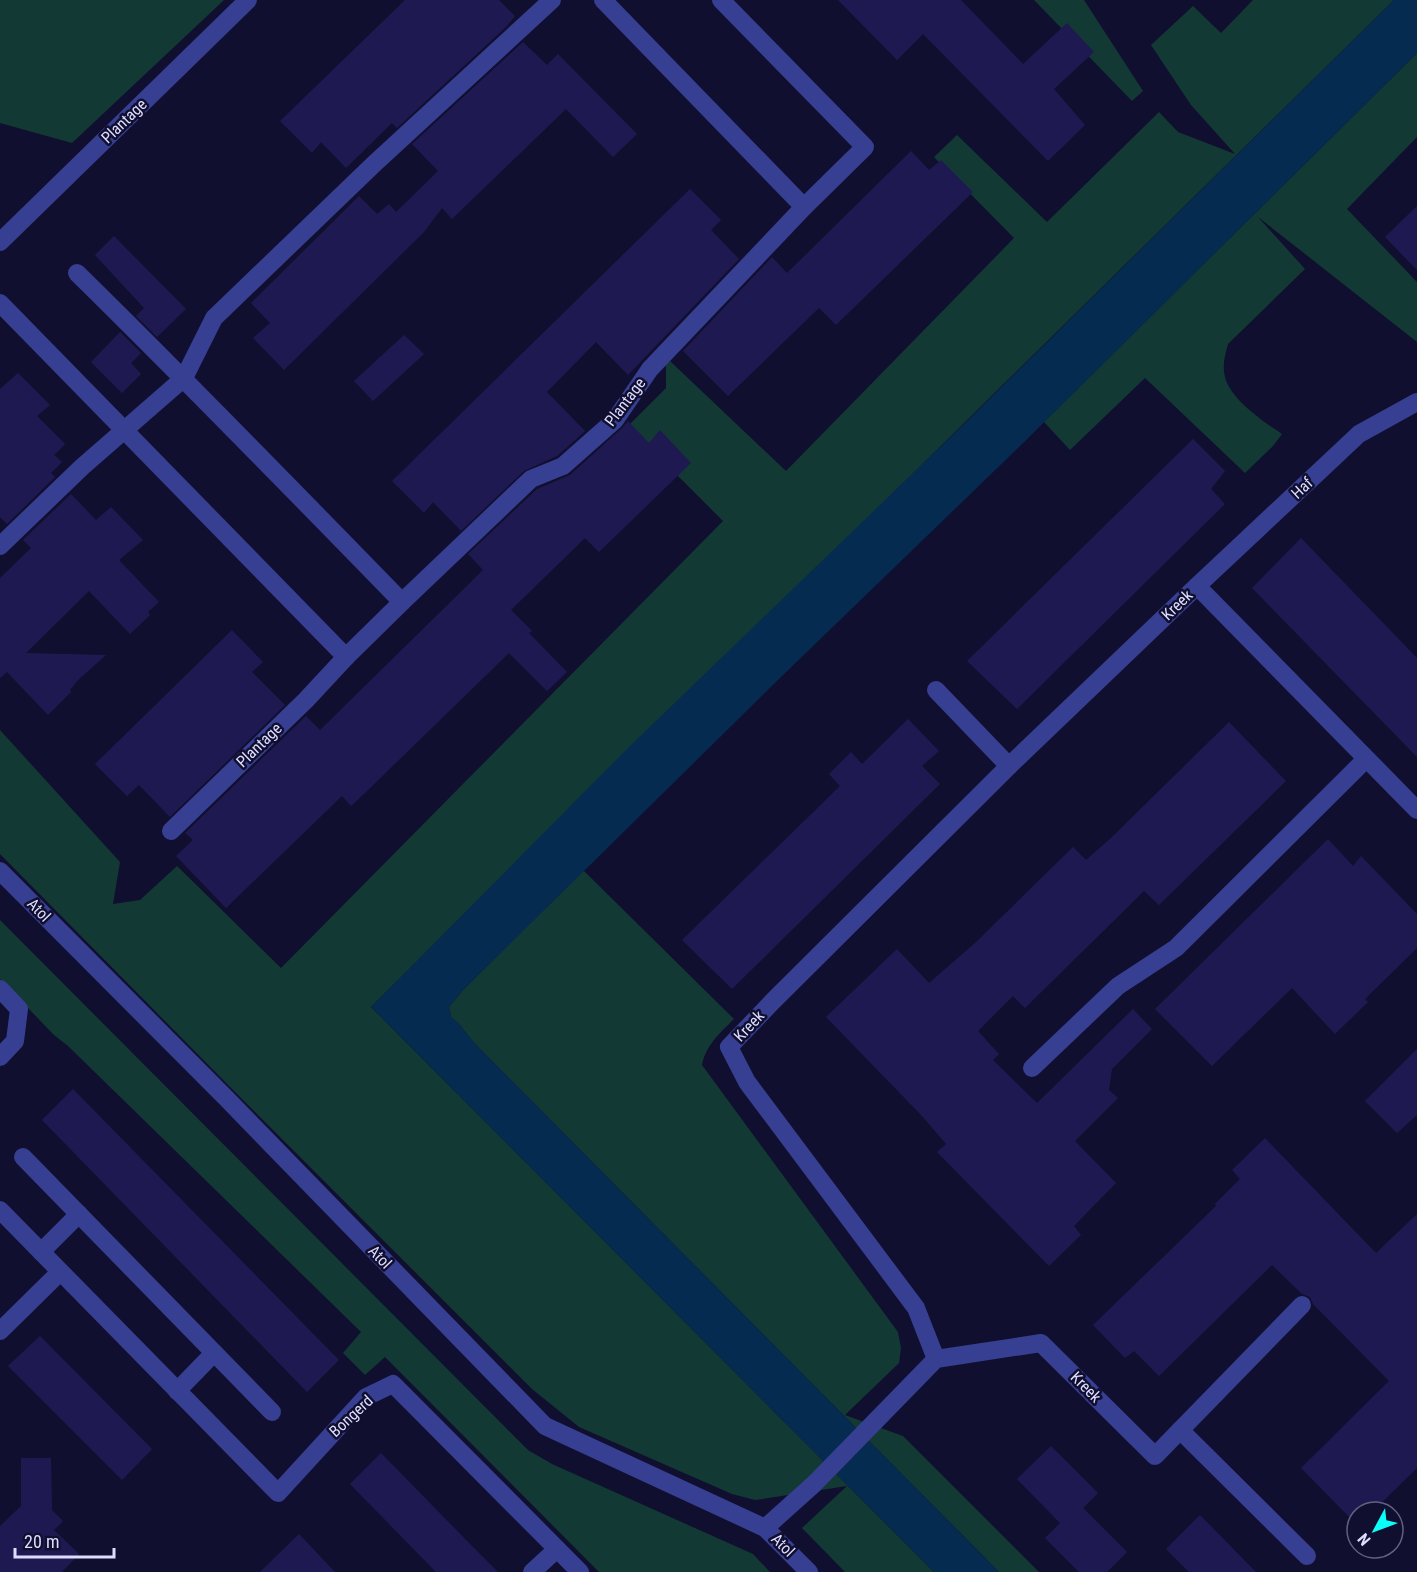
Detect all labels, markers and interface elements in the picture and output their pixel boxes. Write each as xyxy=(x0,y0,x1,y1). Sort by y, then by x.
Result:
street label: Plantage xyxy=(97,95,151,147)
street label: Plantage xyxy=(601,374,649,430)
street label: Haf xyxy=(1287,473,1317,503)
street label: Kreek xyxy=(1158,585,1197,624)
street label: Plantage xyxy=(232,719,286,771)
street label: Atol xyxy=(23,894,55,926)
street label: Kreek xyxy=(730,1006,769,1046)
street label: Atol xyxy=(364,1241,396,1273)
street label: Kreek xyxy=(1067,1368,1106,1407)
street label: Bongerd xyxy=(325,1391,377,1441)
north arrow xyxy=(1345,1500,1405,1560)
scale bar xyxy=(15,1521,114,1559)
street label: Atol xyxy=(767,1529,799,1561)
text: N xyxy=(1354,1530,1374,1549)
text: 20 m xyxy=(24,1531,59,1552)

